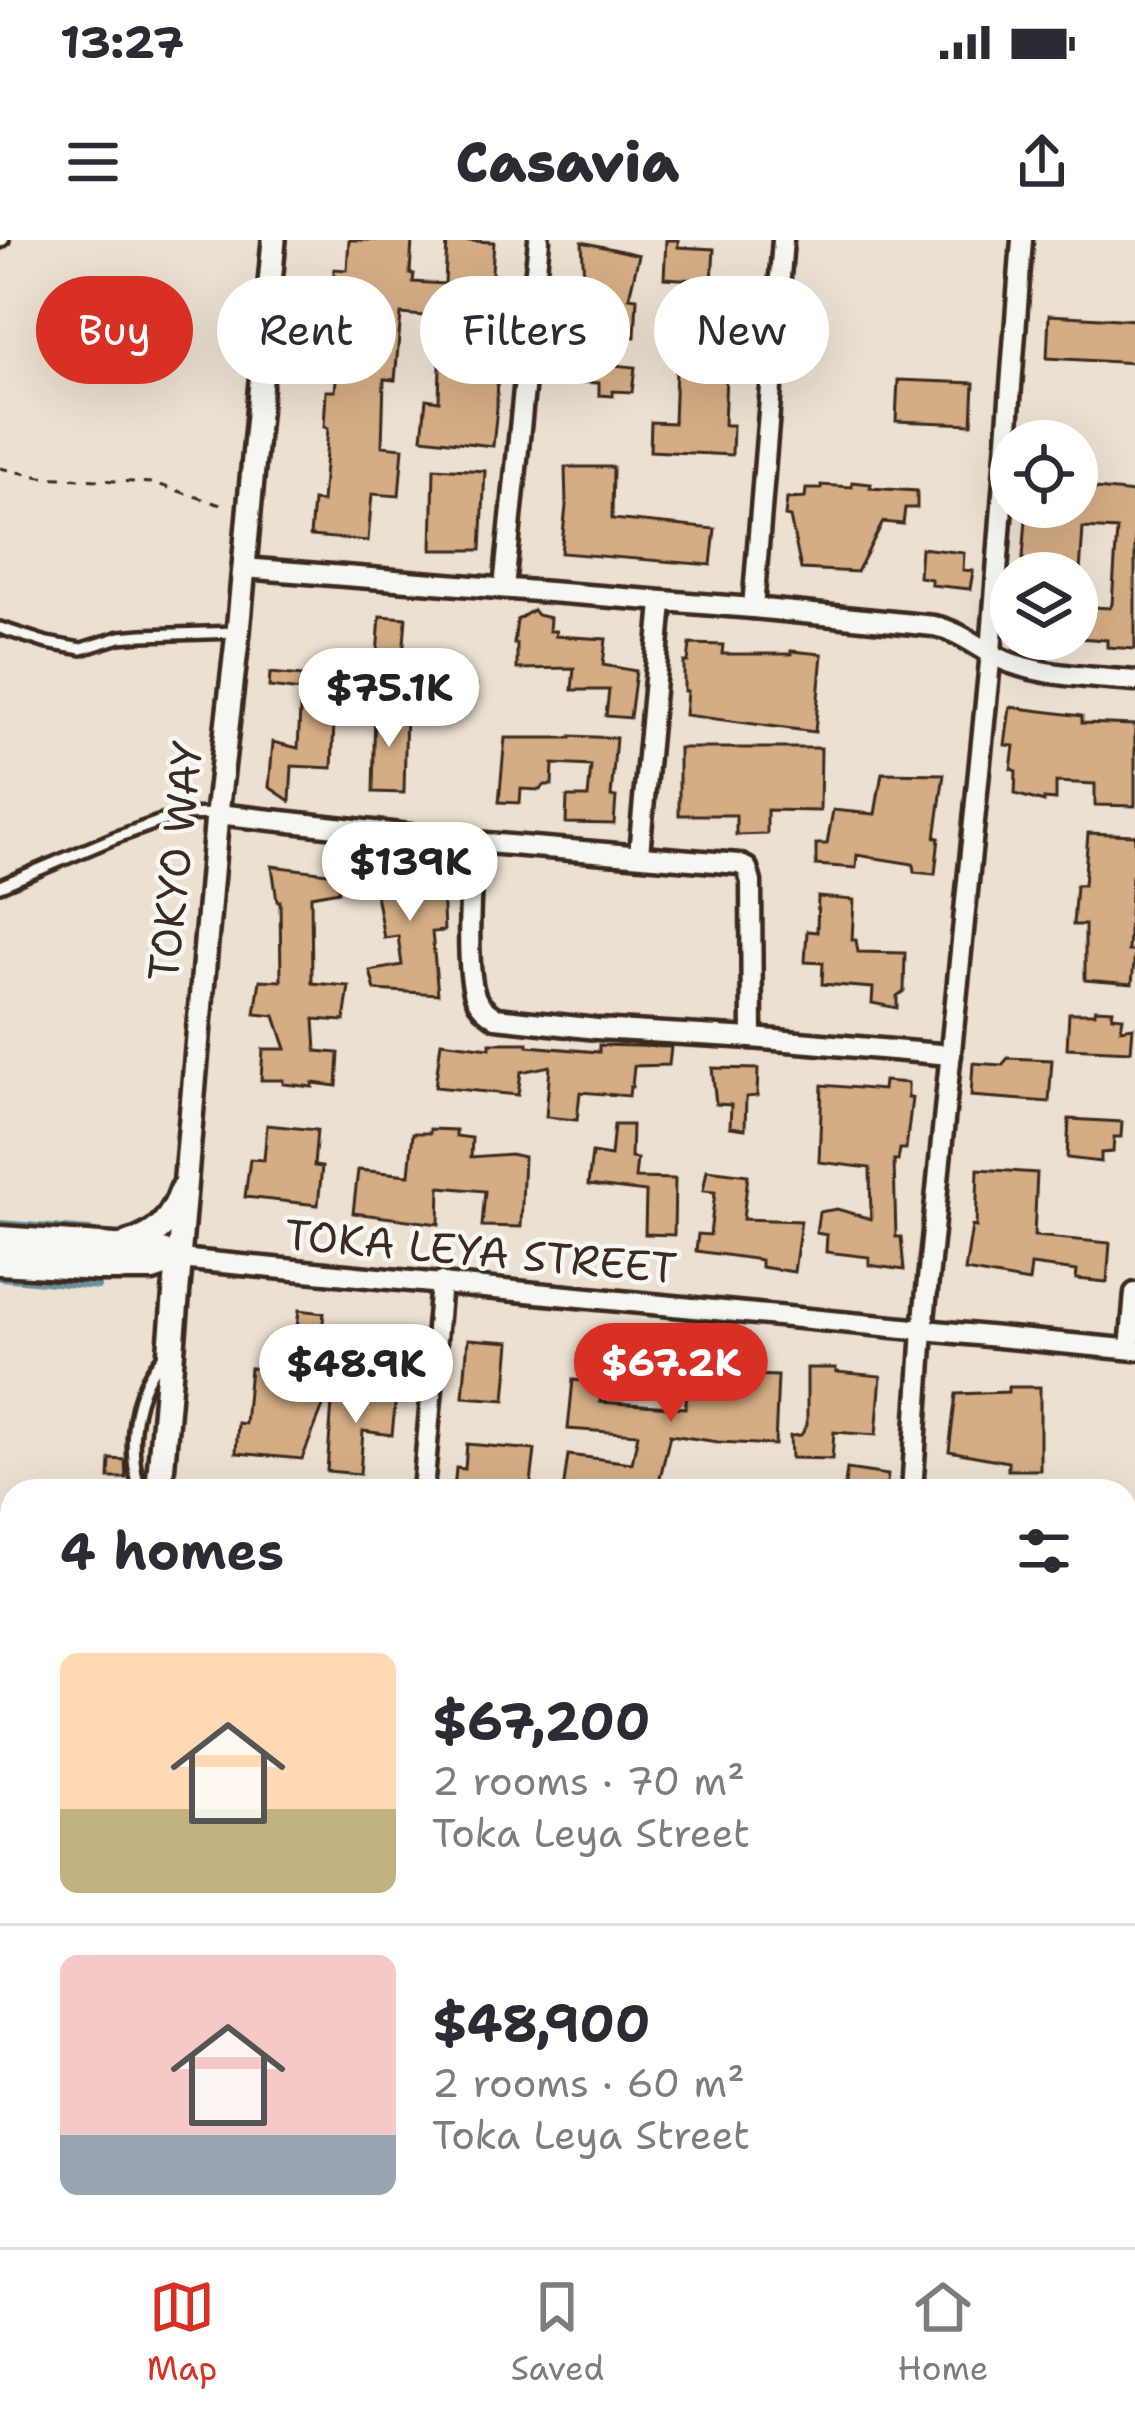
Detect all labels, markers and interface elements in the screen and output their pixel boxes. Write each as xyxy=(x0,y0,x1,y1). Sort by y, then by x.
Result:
text: 13:27 xyxy=(60,12,184,72)
text: Casavia xyxy=(455,126,680,198)
icon: menu xyxy=(60,129,126,195)
icon: share xyxy=(1009,129,1075,195)
chip: Buy xyxy=(36,276,193,384)
chip: Rent xyxy=(217,276,396,384)
chip: Filters xyxy=(420,276,630,384)
chip: New xyxy=(654,276,829,384)
map controls xyxy=(990,420,1098,660)
button: locate xyxy=(990,420,1098,528)
button: layers xyxy=(990,552,1098,660)
pin: $75.1K xyxy=(291,648,487,750)
text: $75.1K xyxy=(325,661,453,713)
street label: TOKYO WAY xyxy=(135,738,215,984)
pin: $139K xyxy=(326,822,494,924)
text: $139K xyxy=(349,835,471,887)
street label: TOKA LEYA STREET xyxy=(283,1206,679,1296)
pin: $67.2K xyxy=(573,1323,769,1425)
pin: $48.9K xyxy=(258,1324,454,1426)
text: $67.2K xyxy=(601,1336,741,1388)
text: $48.9K xyxy=(286,1337,426,1389)
text: 4 homes xyxy=(60,1517,284,1585)
icon: filters xyxy=(1011,1518,1077,1584)
text: $67,200 xyxy=(432,1687,651,1755)
icon: home xyxy=(156,1701,300,1845)
text: 2 rooms · 70 m² xyxy=(432,1755,745,1807)
text: Toka Leya Street xyxy=(432,1807,750,1859)
text: $48,900 xyxy=(432,1989,651,2057)
icon: home xyxy=(156,2003,300,2147)
text: 2 rooms · 60 m² xyxy=(432,2057,745,2109)
text: Toka Leya Street xyxy=(432,2109,750,2161)
tab: Map xyxy=(147,2274,217,2391)
tab: Saved xyxy=(511,2274,604,2391)
tab: Home xyxy=(898,2274,988,2391)

